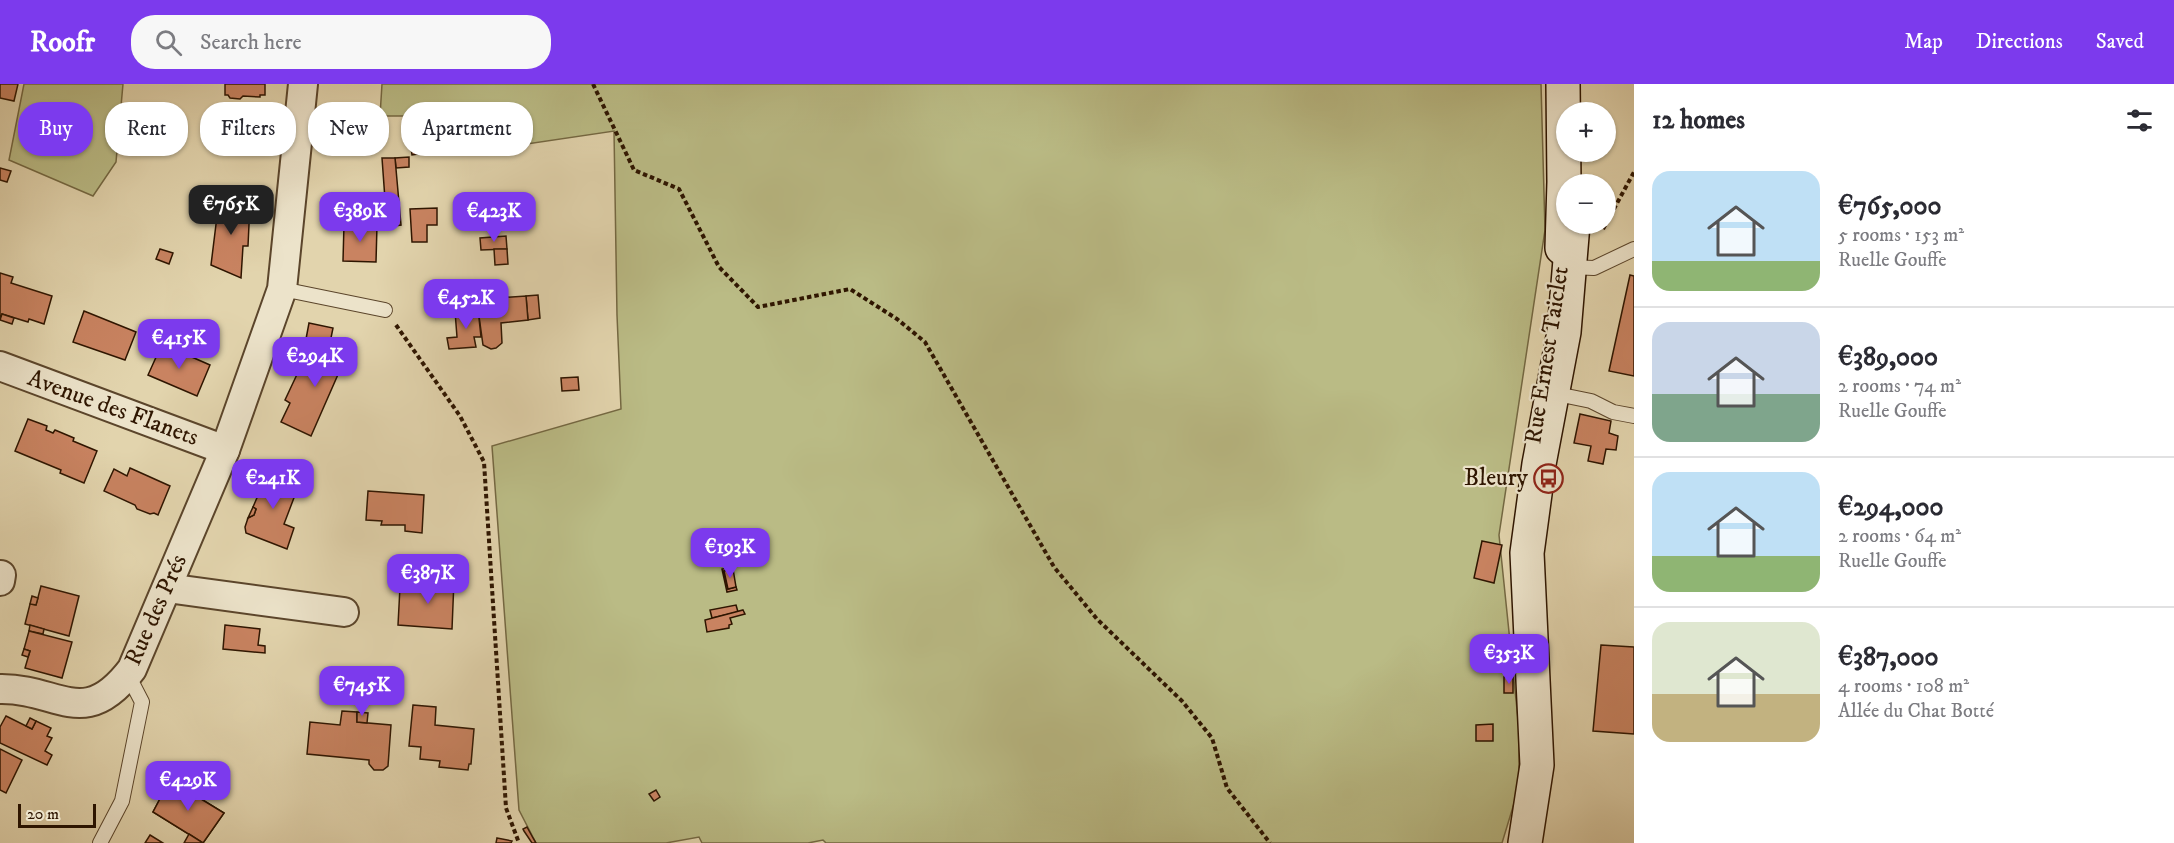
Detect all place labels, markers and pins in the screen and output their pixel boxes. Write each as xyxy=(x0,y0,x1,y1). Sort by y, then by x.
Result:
pin: €765K xyxy=(189,185,273,236)
pin: €389K xyxy=(318,192,402,243)
pin: €423K xyxy=(452,192,536,243)
pin: €452K xyxy=(424,279,508,330)
pin: €415K xyxy=(137,319,221,370)
pin: €294K xyxy=(273,337,357,388)
pin: €241K xyxy=(231,459,315,510)
bus stop icon: Bleury xyxy=(1533,462,1565,494)
place label: Bleury xyxy=(1464,463,1529,493)
pin: €193K xyxy=(688,528,772,579)
pin: €387K xyxy=(386,554,470,605)
pin: €353K xyxy=(1467,634,1551,685)
pin: €745K xyxy=(320,666,404,717)
pin: €429K xyxy=(146,761,230,812)

